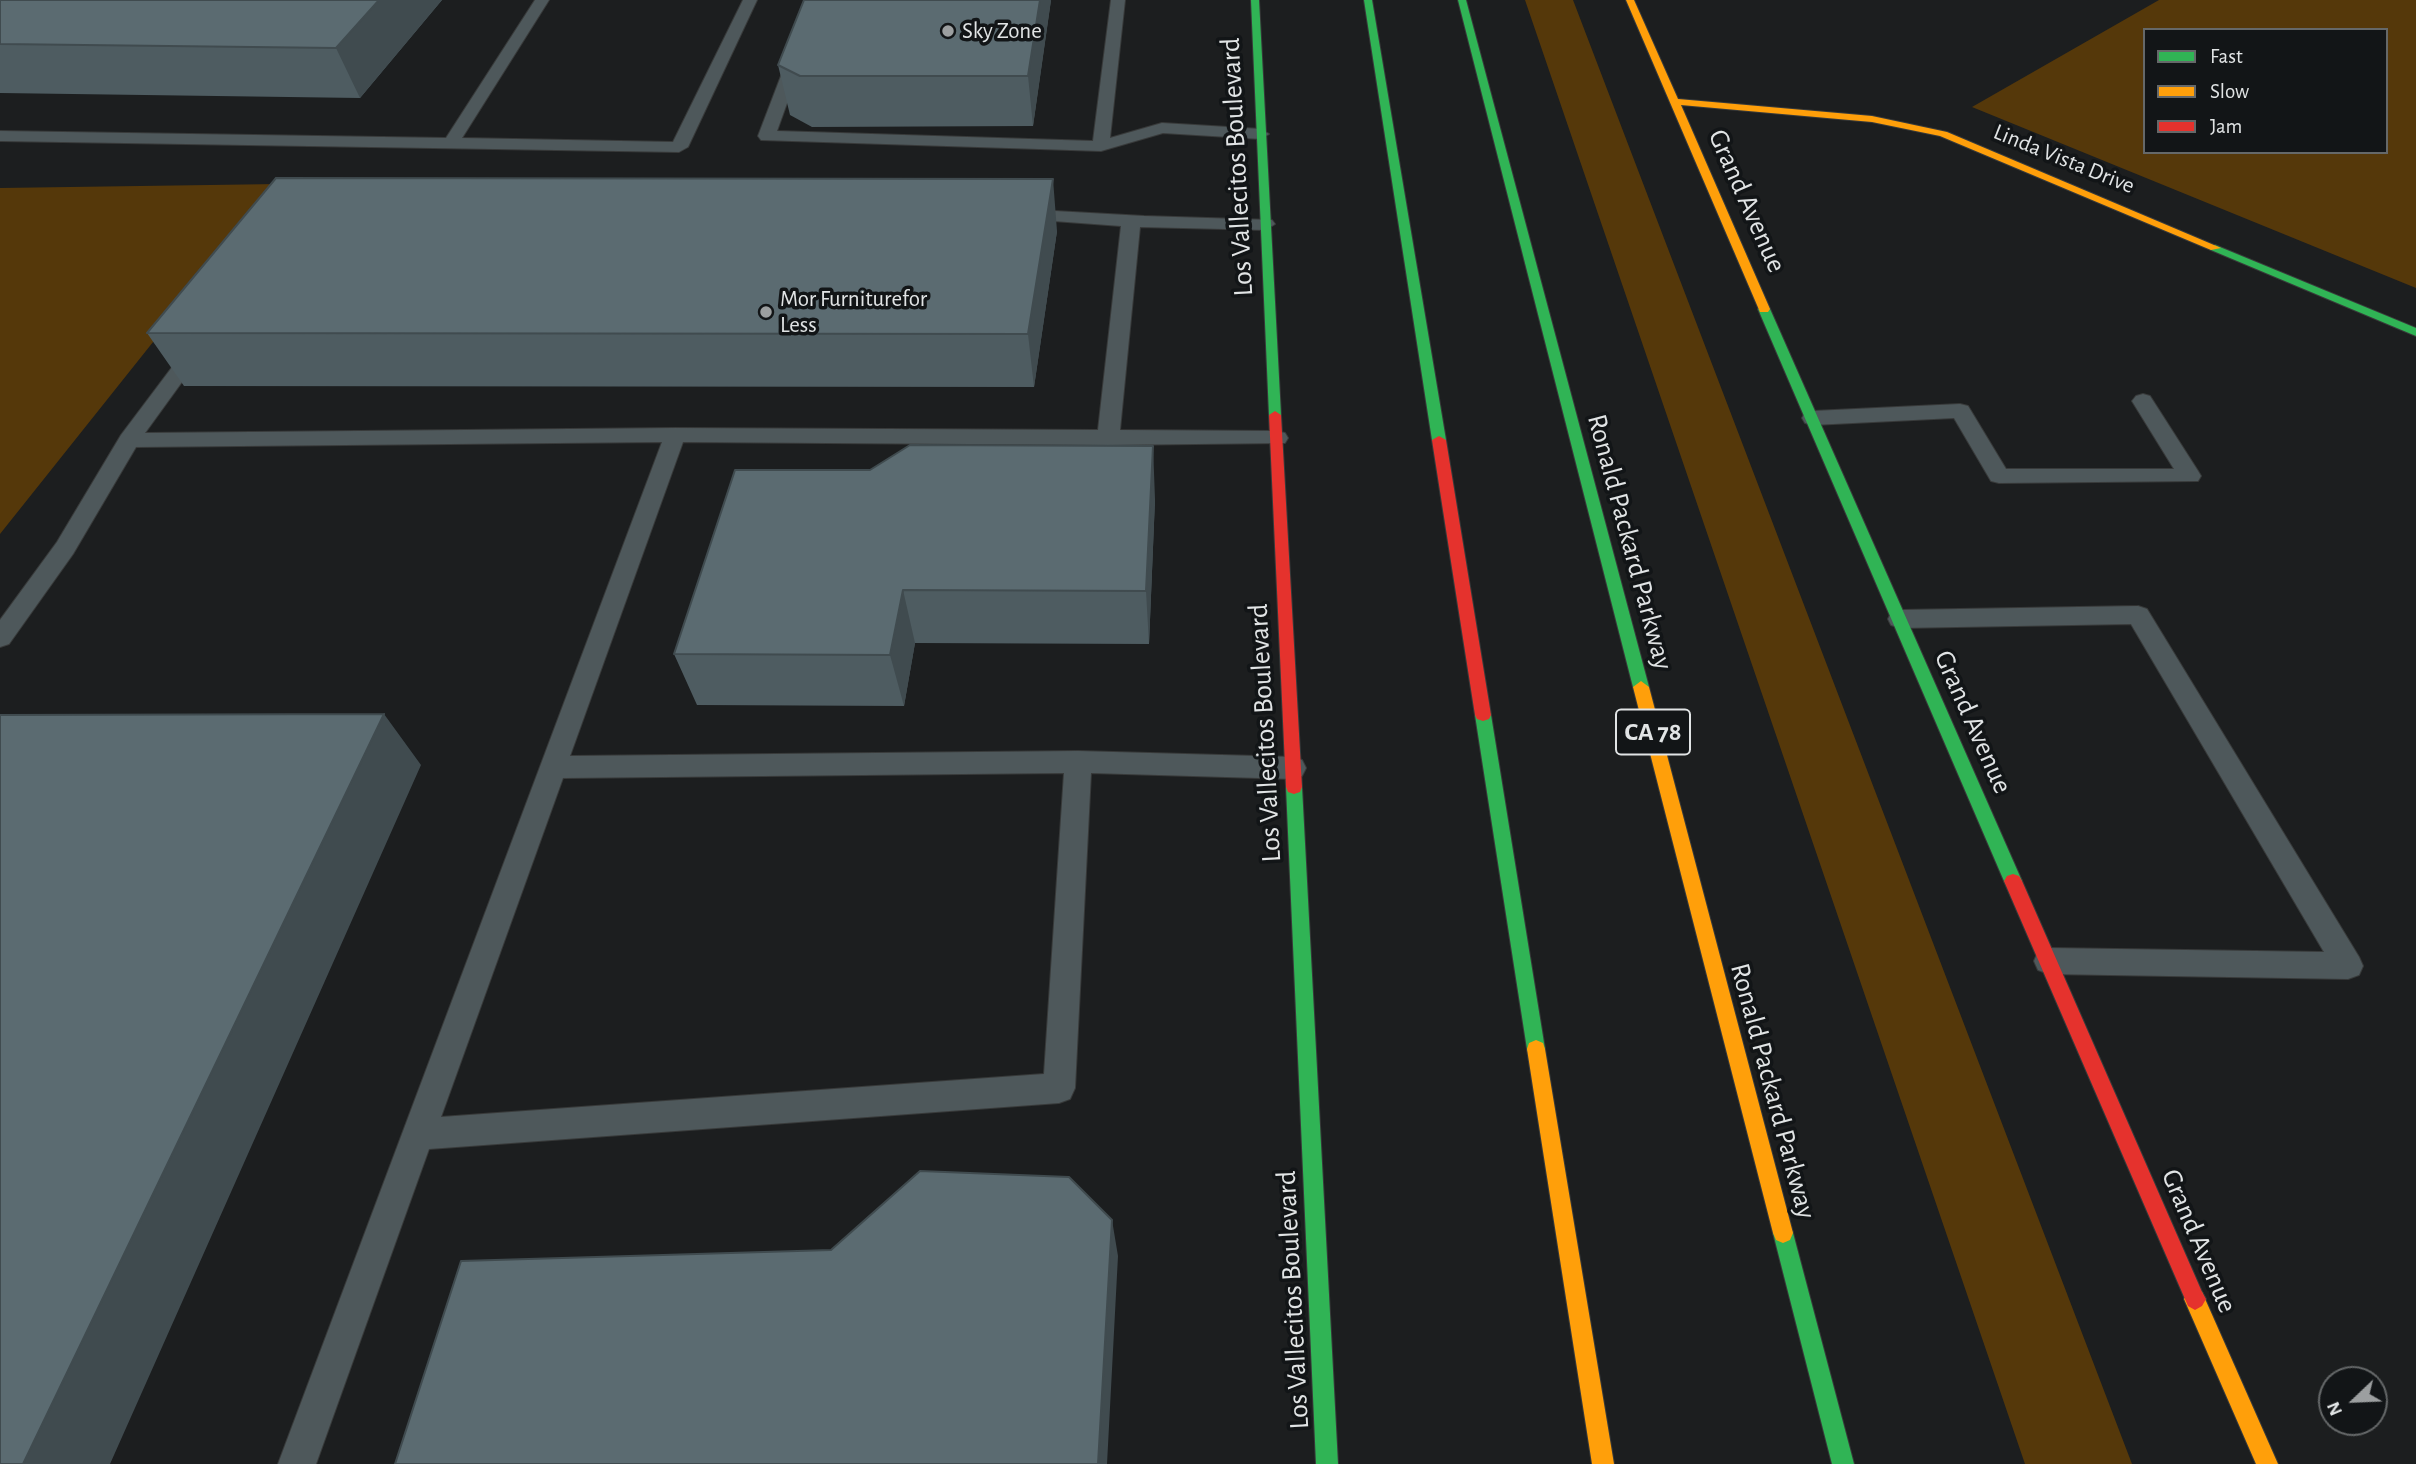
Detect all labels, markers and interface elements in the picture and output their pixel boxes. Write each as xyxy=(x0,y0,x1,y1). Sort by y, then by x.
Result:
place label: Sky Zone xyxy=(962,17,1042,45)
marker: Sky Zone xyxy=(940,23,956,39)
legend xyxy=(2143,28,2388,154)
street label: Los Vallecitos Boulevard xyxy=(1213,37,1261,297)
text: Fast xyxy=(2210,46,2243,67)
text: Slow xyxy=(2210,81,2249,102)
text: Jam xyxy=(2210,116,2242,137)
street label: Linda Vista Drive xyxy=(1989,118,2139,200)
street label: Grand Avenue xyxy=(1701,124,1793,278)
place label: Mor Furniturefor Less xyxy=(780,285,927,339)
marker: Mor Furniturefor Less xyxy=(758,304,774,320)
street label: Ronald Packard Parkway xyxy=(1580,411,1680,673)
street label: Los Vallecitos Boulevard xyxy=(1241,603,1289,863)
street label: Grand Avenue xyxy=(1927,645,2019,799)
road number: CA 78 xyxy=(1616,710,1690,754)
street label: Ronald Packard Parkway xyxy=(1723,960,1823,1222)
street label: Grand Avenue xyxy=(2154,1164,2244,1318)
street label: Los Vallecitos Boulevard xyxy=(1269,1170,1317,1430)
north arrow xyxy=(2318,1366,2388,1436)
text: N xyxy=(2324,1399,2346,1418)

